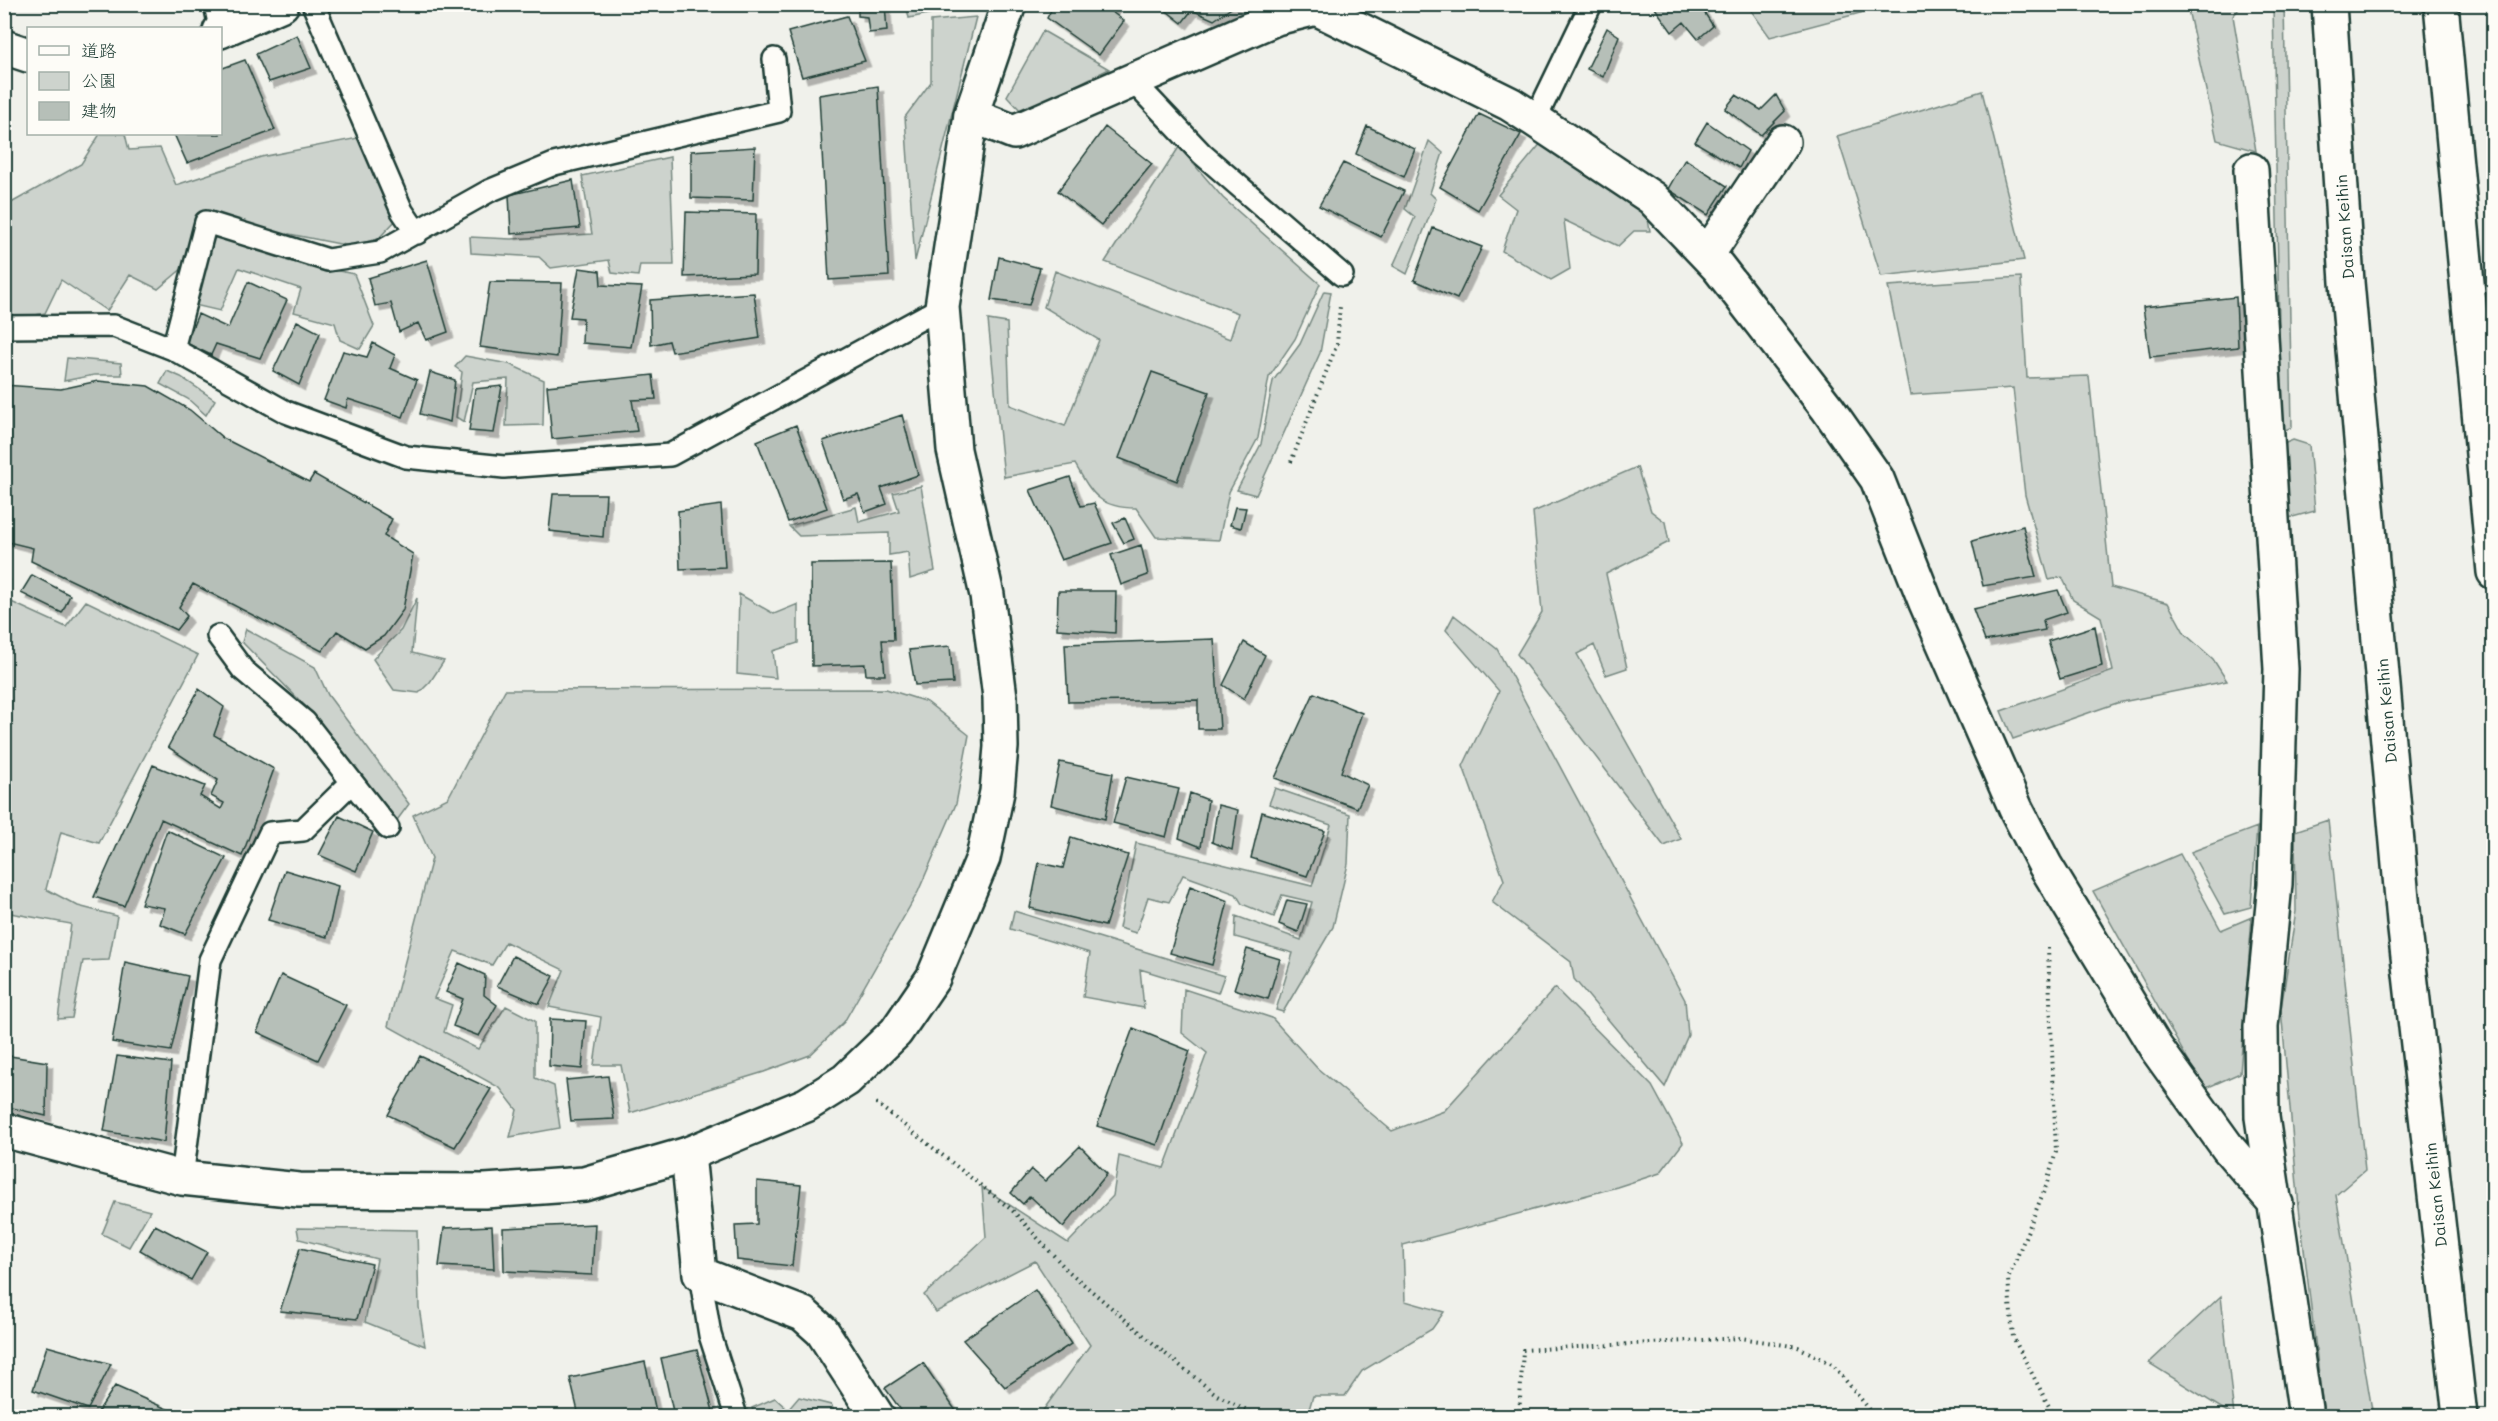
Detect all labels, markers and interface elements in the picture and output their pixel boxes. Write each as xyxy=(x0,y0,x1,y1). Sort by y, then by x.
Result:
legend xyxy=(27,27,222,135)
text: 道路 xyxy=(81,38,117,62)
text: 公園 xyxy=(81,68,117,92)
text: 建物 xyxy=(81,98,117,122)
street label: Daisan Keihin xyxy=(2330,174,2358,280)
street label: Daisan Keihin xyxy=(2371,658,2401,764)
street label: Daisan Keihin xyxy=(2419,1142,2451,1248)

